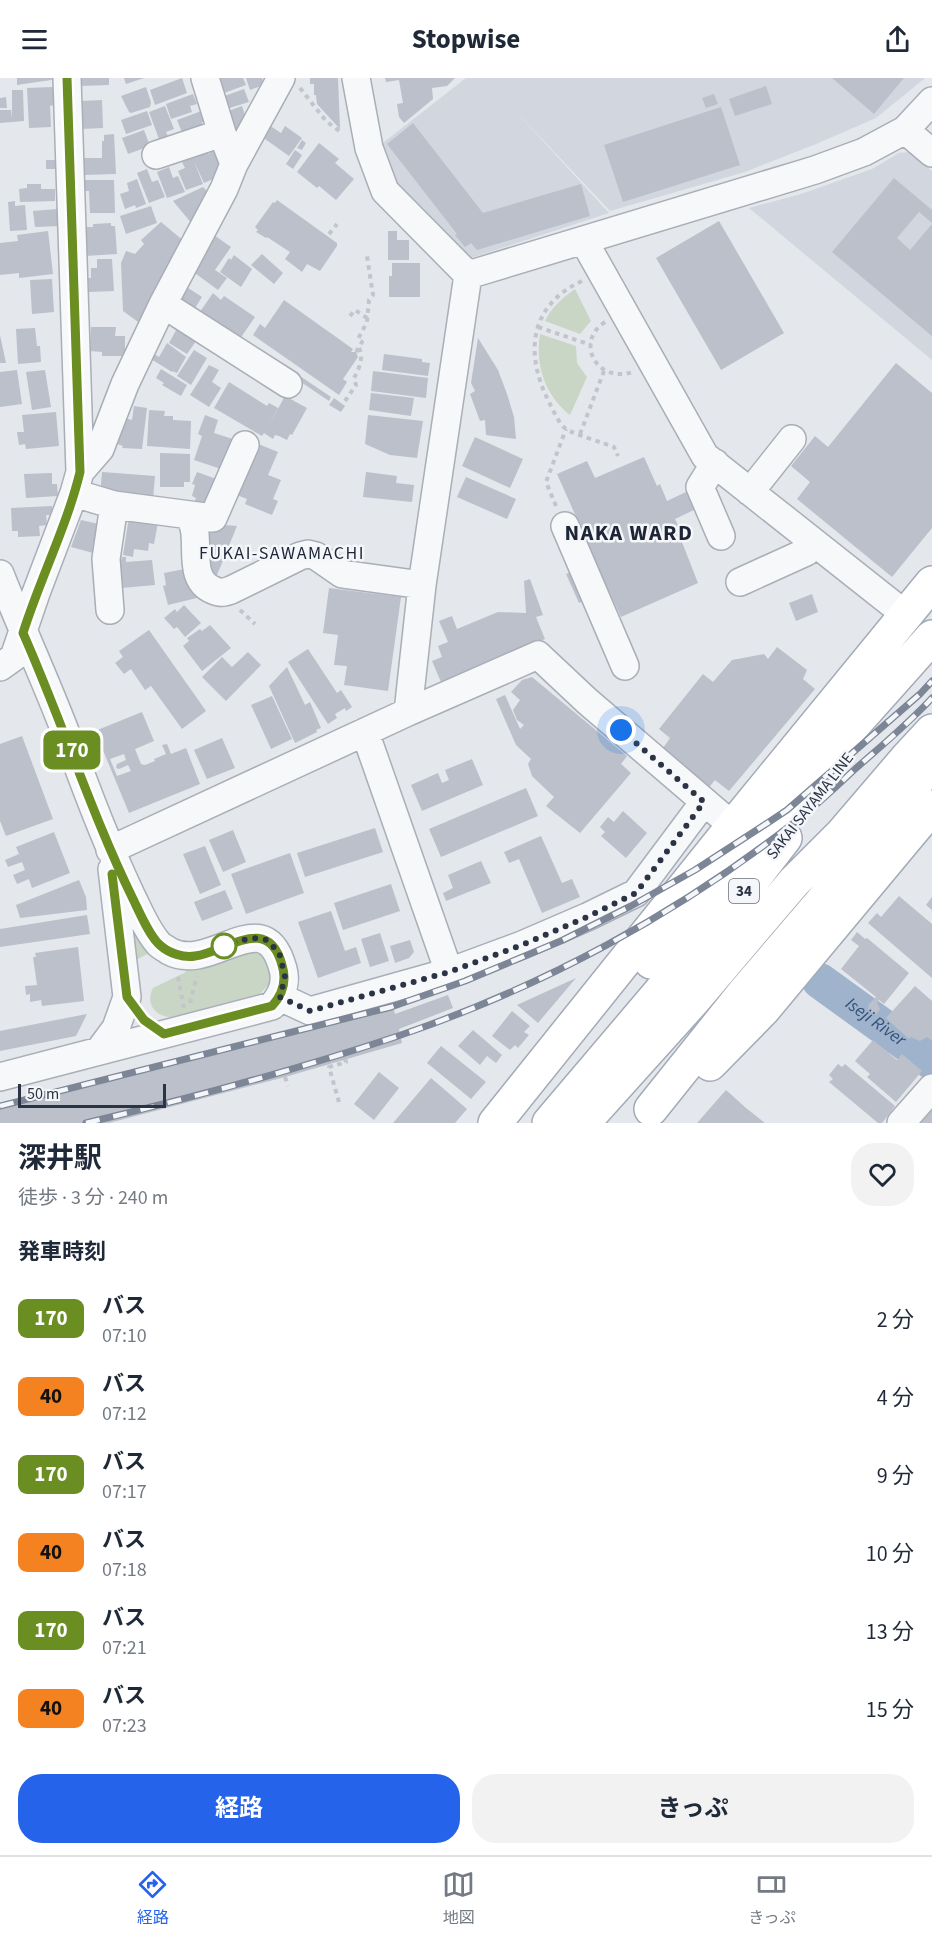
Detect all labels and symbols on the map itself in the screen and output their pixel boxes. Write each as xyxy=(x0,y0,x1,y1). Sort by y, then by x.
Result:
district label: NAKA WARD xyxy=(565,517,693,549)
district label: FUKAI-SAWAMACHI xyxy=(199,541,365,566)
your location xyxy=(606,715,636,745)
line badge: 170 xyxy=(38,730,106,770)
street label: SAKAI SAYAMA LINE xyxy=(761,748,859,864)
road number: 34 xyxy=(729,879,759,903)
unlabelled marker xyxy=(211,933,237,959)
water label: Iseji River xyxy=(840,991,912,1052)
scale bar xyxy=(18,1081,166,1108)

